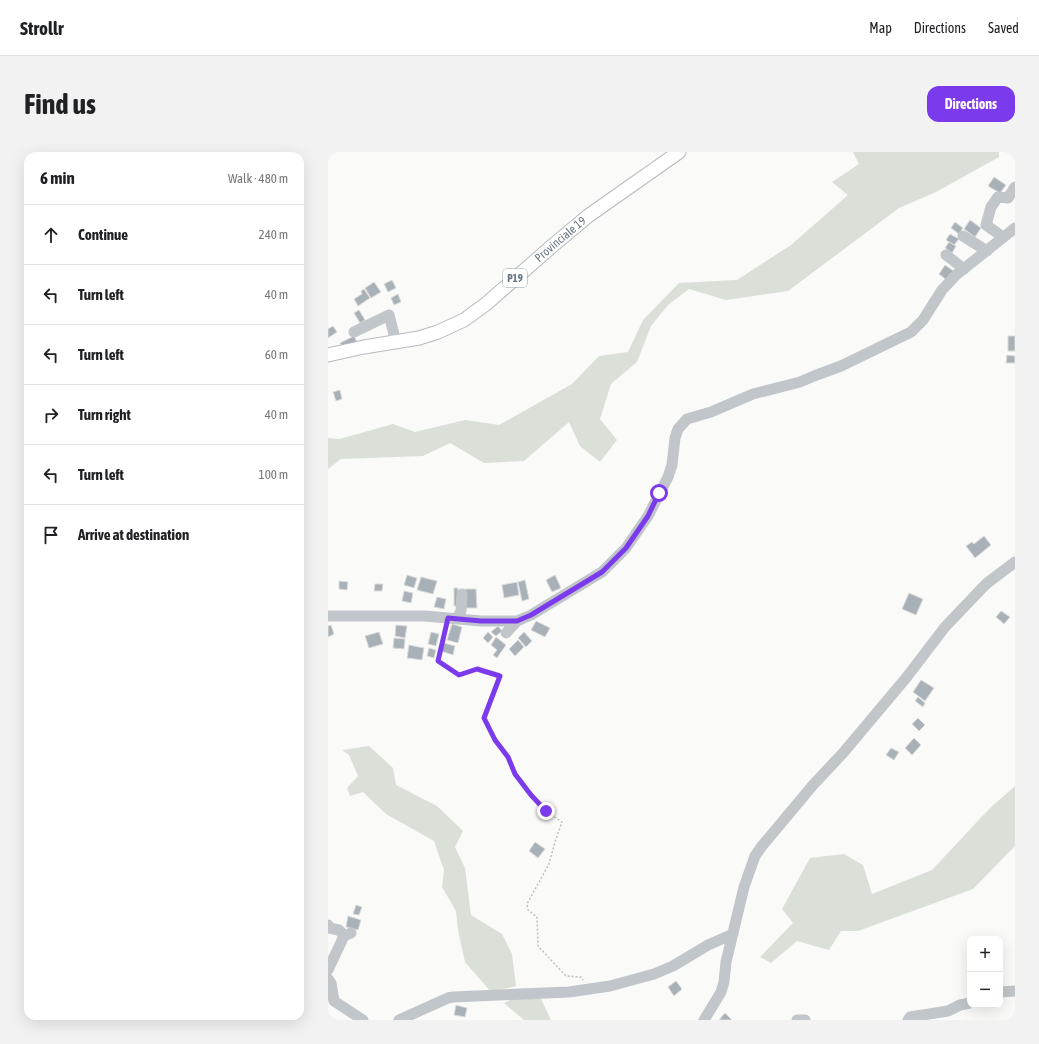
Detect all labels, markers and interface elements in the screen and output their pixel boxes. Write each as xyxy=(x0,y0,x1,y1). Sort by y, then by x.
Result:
text: Strollr xyxy=(20,17,64,39)
text: Map xyxy=(869,20,892,36)
text: Directions xyxy=(914,20,966,36)
text: Saved xyxy=(988,20,1019,36)
button: Directions xyxy=(927,86,1015,122)
text: Find us xyxy=(24,88,96,120)
text: 6 min xyxy=(40,168,75,188)
text: Walk · 480 m xyxy=(228,171,288,186)
street label: Provinciale 19 xyxy=(532,213,589,265)
icon: ahead xyxy=(40,224,62,246)
text: Continue xyxy=(78,226,128,243)
text: 240 m xyxy=(259,227,288,242)
road number: P19 xyxy=(503,269,527,287)
icon: left xyxy=(40,284,62,306)
text: Turn left xyxy=(78,286,124,303)
text: 40 m xyxy=(265,287,288,302)
icon: left xyxy=(40,344,62,366)
text: Turn left xyxy=(78,346,124,363)
text: 60 m xyxy=(265,347,288,362)
icon: right xyxy=(40,404,62,426)
text: Turn right xyxy=(78,406,131,423)
text: 40 m xyxy=(265,407,288,422)
icon: left xyxy=(40,464,62,486)
text: Turn left xyxy=(78,466,124,483)
text: 100 m xyxy=(259,467,288,482)
route start xyxy=(650,484,668,502)
icon: arrive xyxy=(40,524,62,546)
text: Arrive at destination xyxy=(78,526,189,543)
route end xyxy=(537,802,555,820)
map controls xyxy=(967,936,1003,1008)
button: + xyxy=(967,936,1003,972)
button: − xyxy=(967,972,1003,1008)

